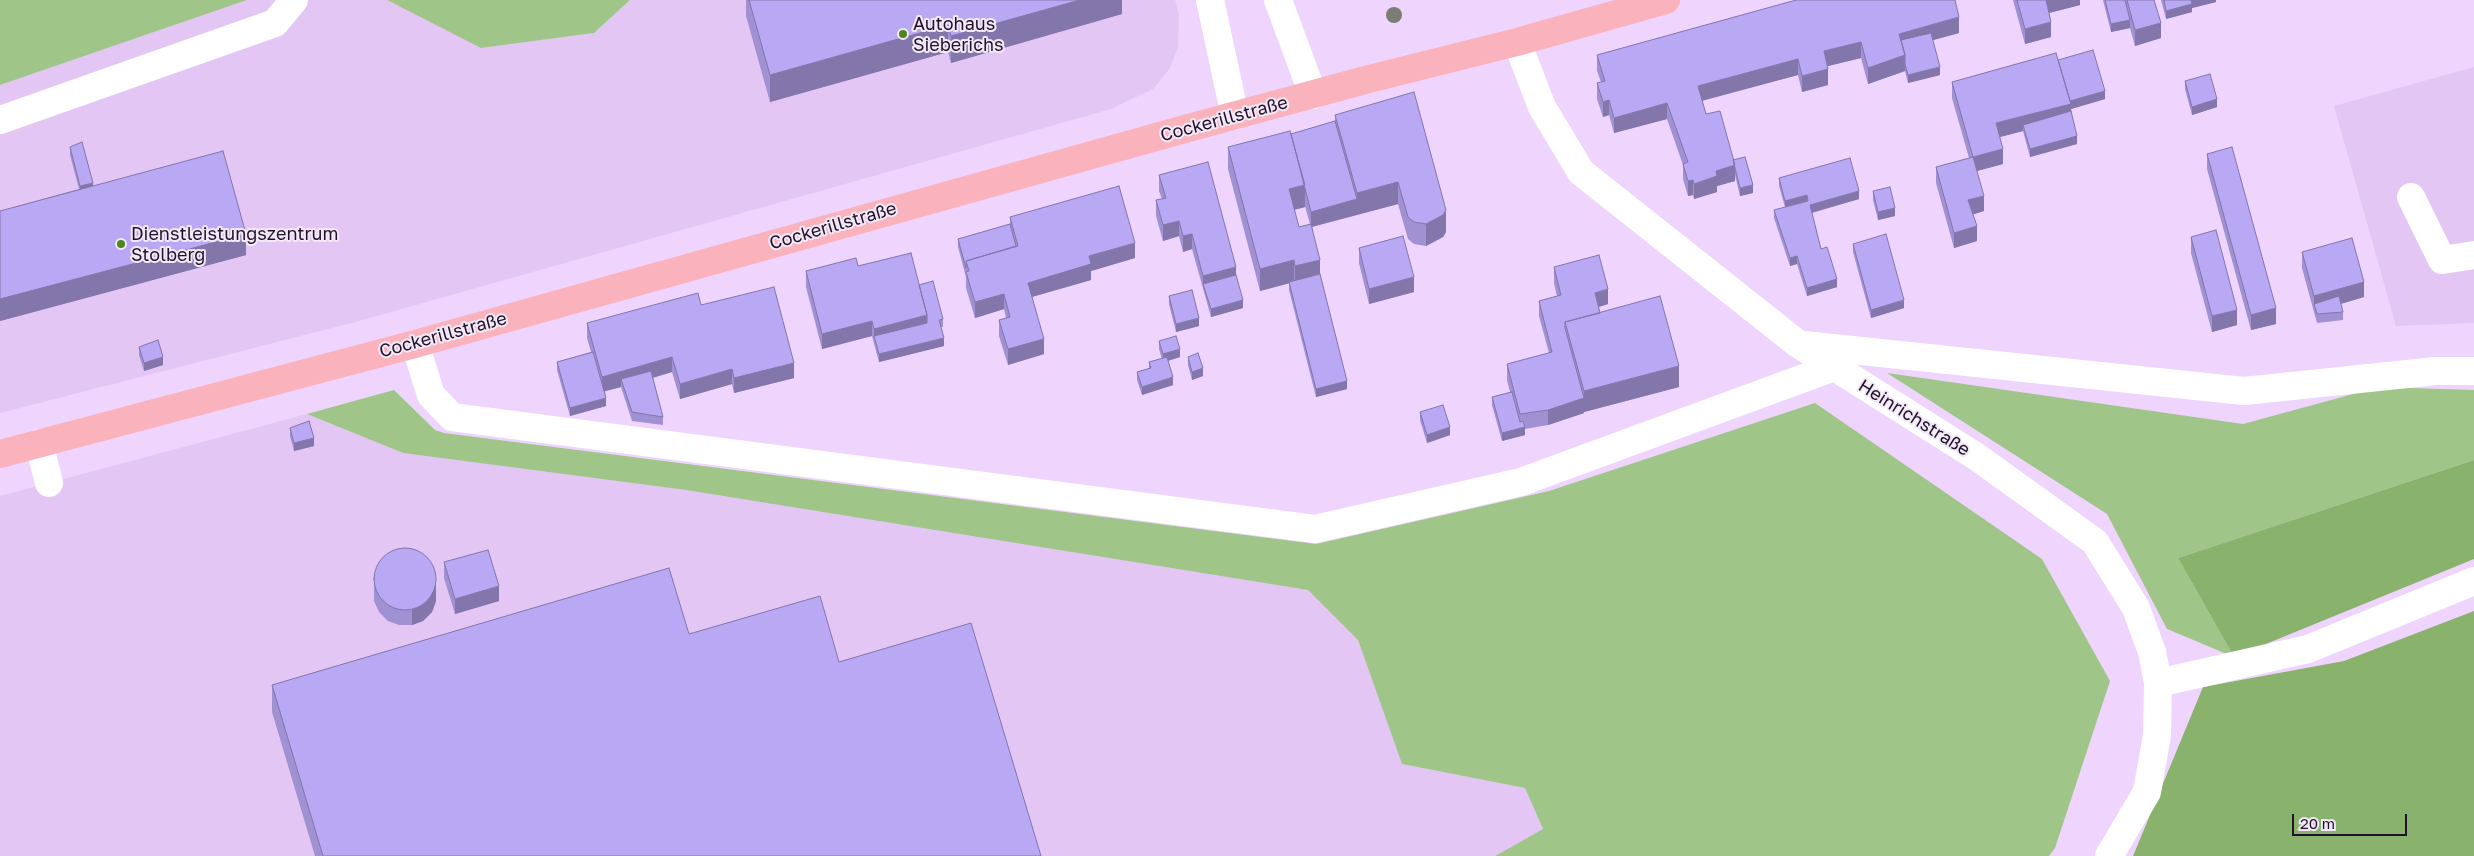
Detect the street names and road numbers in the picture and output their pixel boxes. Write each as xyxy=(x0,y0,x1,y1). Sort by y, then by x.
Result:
street label: Cockerillstraße xyxy=(1158,92,1290,146)
street label: Cockerillstraße xyxy=(767,198,899,254)
street label: Cockerillstraße xyxy=(377,308,509,362)
street label: Heinrichstraße xyxy=(1854,375,1974,461)

